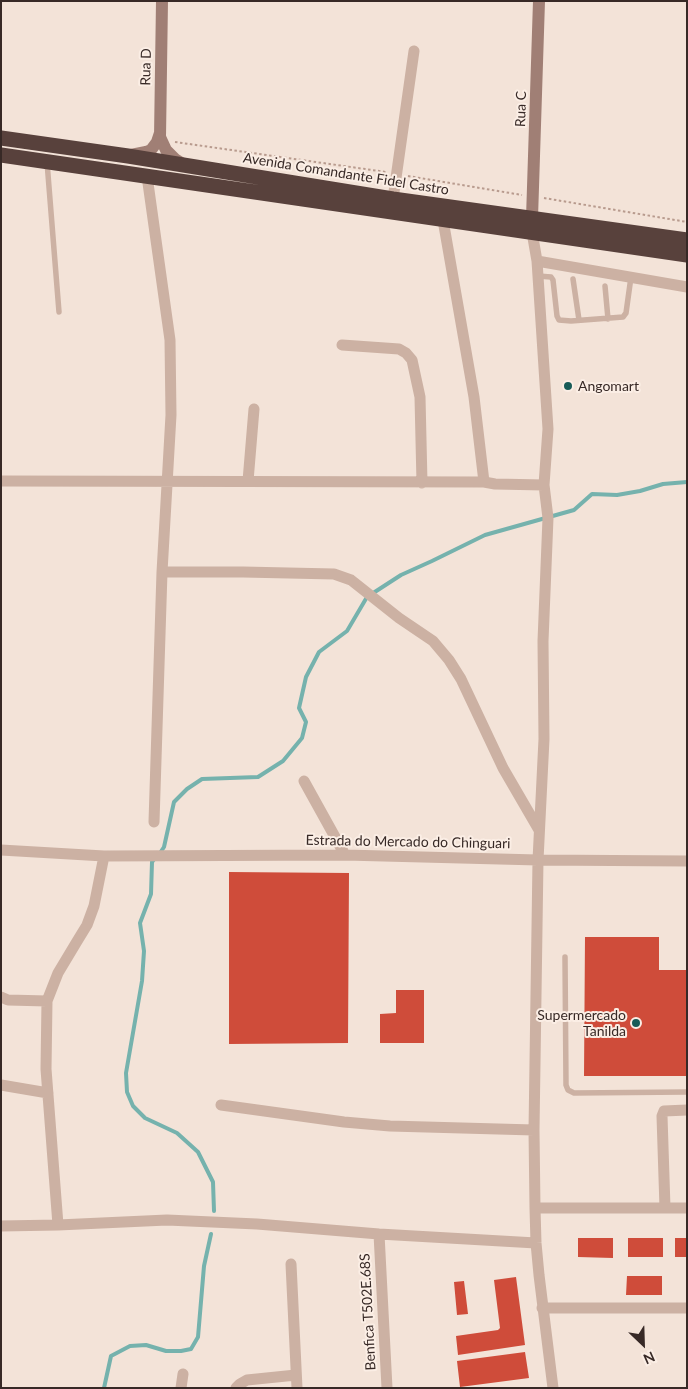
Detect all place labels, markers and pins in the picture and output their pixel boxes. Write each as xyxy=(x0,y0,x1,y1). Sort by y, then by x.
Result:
place label: Angomart xyxy=(578,378,639,394)
marker: Angomart xyxy=(562,380,574,392)
place label: Supermercado Tanilda xyxy=(537,1007,626,1040)
marker: Supermercado Tanilda xyxy=(630,1017,642,1029)

